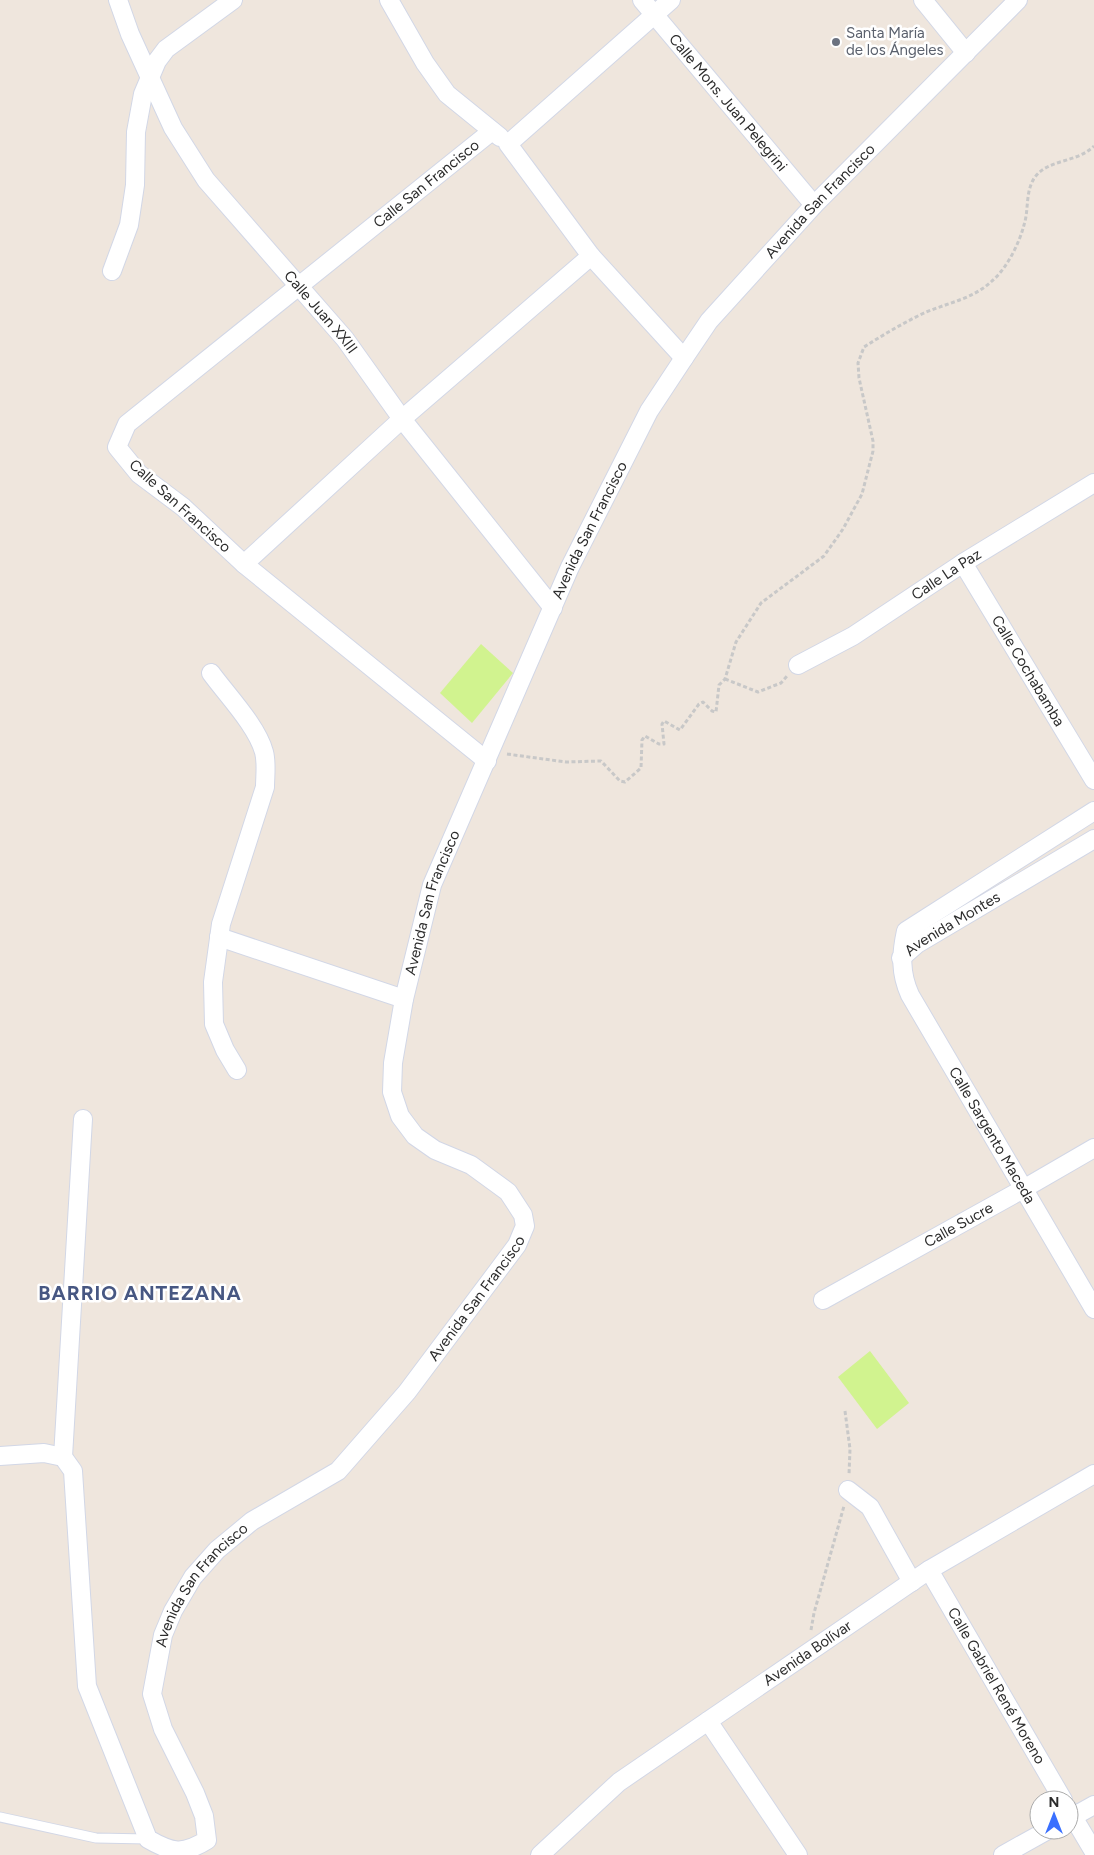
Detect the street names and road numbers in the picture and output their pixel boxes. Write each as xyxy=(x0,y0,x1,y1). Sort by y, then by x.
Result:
street label: Calle Mons. Juan Pelegrini xyxy=(665,30,791,175)
street label: Calle San Francisco xyxy=(370,136,483,232)
street label: Avenida San Francisco xyxy=(761,140,879,262)
street label: Calle Juan XXIII xyxy=(280,267,361,357)
street label: Calle San Francisco xyxy=(126,456,235,557)
street label: Avenida San Francisco xyxy=(548,458,631,602)
street label: Calle La Paz xyxy=(908,545,985,604)
street label: Calle Cochabamba xyxy=(988,612,1068,730)
street label: Avenida San Francisco xyxy=(401,827,464,977)
street label: Avenida Montes xyxy=(901,888,1003,960)
street label: Calle Sargento Maceda xyxy=(945,1064,1039,1207)
street label: Calle Sucre xyxy=(921,1199,996,1251)
street label: Avenida San Francisco xyxy=(425,1233,529,1364)
street label: Avenida San Francisco xyxy=(152,1519,252,1649)
street label: Calle Gabriel René Moreno xyxy=(944,1604,1049,1768)
street label: Avenida Bolívar xyxy=(760,1617,855,1689)

